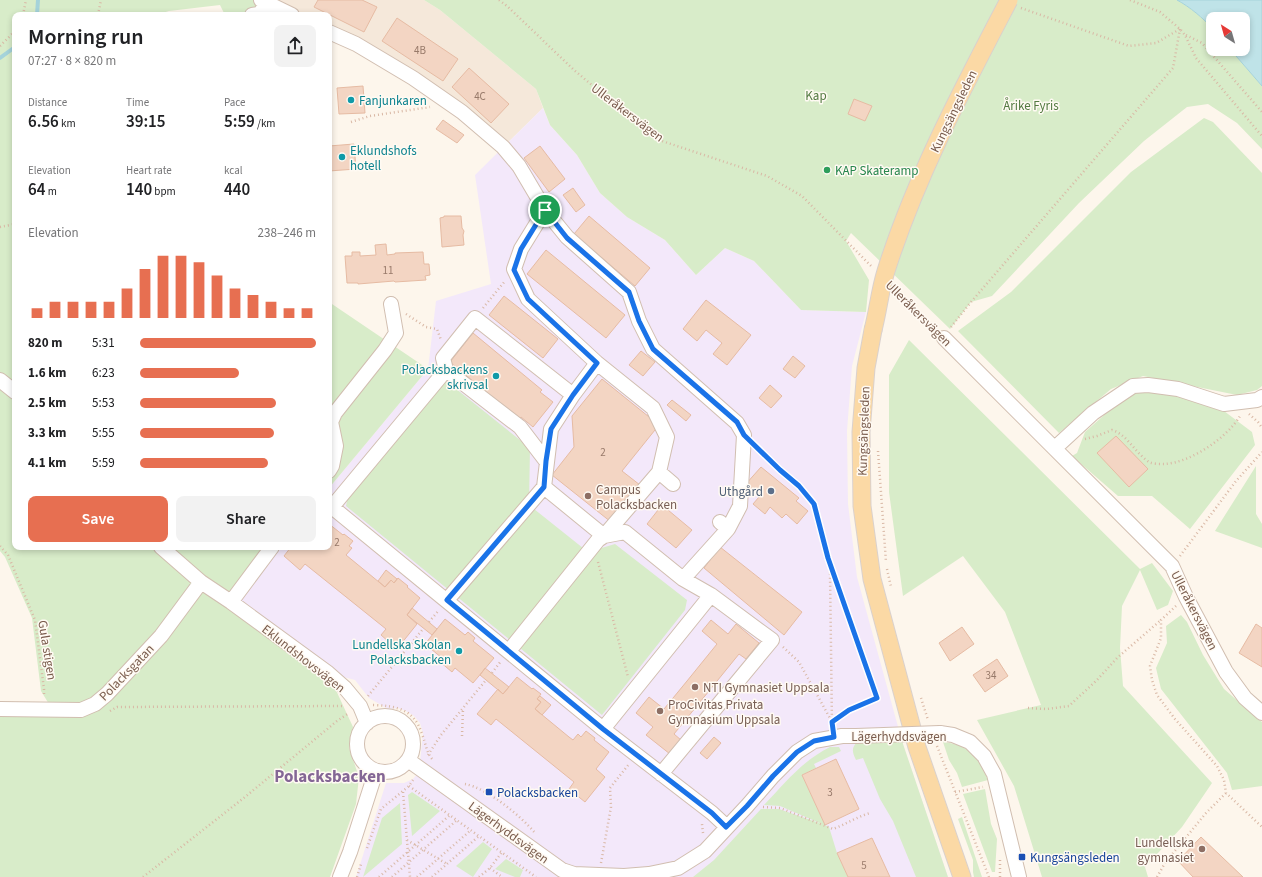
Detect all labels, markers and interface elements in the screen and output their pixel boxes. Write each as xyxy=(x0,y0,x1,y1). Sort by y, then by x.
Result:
north arrow xyxy=(1206,12,1250,56)
map controls xyxy=(1206,12,1250,56)
text: Morning run xyxy=(28,21,144,53)
button: share xyxy=(274,25,316,67)
house number: 4B xyxy=(414,43,426,58)
text: 07:27 · 8 × 820 m xyxy=(28,52,116,70)
street label: Kungsängsleden xyxy=(926,67,982,156)
street label: Ulleråkersvägen xyxy=(587,79,668,146)
park label: Kap xyxy=(805,87,827,105)
house number: 4C xyxy=(474,89,486,104)
place label: Fanjunkaren xyxy=(359,92,427,110)
text: Distance xyxy=(28,95,67,110)
text: Time xyxy=(126,95,149,110)
text: Pace xyxy=(224,95,246,110)
marker: Fanjunkaren xyxy=(346,95,356,105)
park label: Årike Fyris xyxy=(1003,97,1059,115)
text: 6.56 xyxy=(28,110,59,134)
text: 39:15 xyxy=(126,110,166,134)
text: 5:59 xyxy=(224,110,255,134)
text: km xyxy=(59,116,76,131)
text: /km xyxy=(255,116,275,131)
place label: Eklundshofs hotell xyxy=(350,142,417,175)
marker: Eklundshofs hotell xyxy=(337,152,347,162)
place label: KAP Skateramp xyxy=(835,162,918,180)
text: Elevation xyxy=(28,163,71,178)
text: Heart rate xyxy=(126,163,172,178)
text: kcal xyxy=(224,163,243,178)
marker: KAP Skateramp xyxy=(822,165,832,175)
text: 64 xyxy=(28,178,45,202)
text: 140 xyxy=(126,178,152,202)
text: 440 xyxy=(224,178,250,202)
text: m xyxy=(45,184,57,199)
text: bpm xyxy=(152,184,176,199)
pin xyxy=(528,193,562,227)
icon: arrive xyxy=(534,199,556,221)
text: Elevation xyxy=(28,224,79,242)
text: 238–246 m xyxy=(258,224,316,242)
house number: 11 xyxy=(383,263,393,278)
street label: Ulleråkersvägen xyxy=(881,277,955,351)
text: 820 m xyxy=(28,334,62,352)
text: 5:31 xyxy=(92,334,115,352)
place label: Polacksbackens skrivsal xyxy=(402,361,489,394)
text: 1.6 km xyxy=(28,364,67,382)
text: 6:23 xyxy=(92,364,115,382)
marker: Polacksbackens skrivsal xyxy=(491,371,501,381)
street label: Kungsängsleden xyxy=(853,386,875,476)
text: 2.5 km xyxy=(28,394,67,412)
text: 5:53 xyxy=(92,394,115,412)
text: 3.3 km xyxy=(28,424,67,442)
text: 5:55 xyxy=(92,424,115,442)
house number: 2 xyxy=(600,445,606,460)
text: 4.1 km xyxy=(28,454,67,472)
text: 5:59 xyxy=(92,454,115,472)
place label: Campus Polacksbacken xyxy=(596,481,677,514)
place label: Uthgård xyxy=(719,483,763,501)
marker: Uthgård xyxy=(766,486,776,496)
marker: Campus Polacksbacken xyxy=(583,491,593,501)
button: Save xyxy=(28,496,168,542)
button: Share xyxy=(176,496,316,542)
house number: 2 xyxy=(334,535,340,550)
street label: Ulleråkersvägen xyxy=(1166,568,1222,653)
street label: Gula stigen xyxy=(33,619,61,681)
street label: Eklundshovsvägen xyxy=(258,620,349,697)
place label: Lundellska Skolan Polacksbacken xyxy=(352,636,451,669)
street label: Polacksgatan xyxy=(95,640,158,705)
marker: Lundellska Skolan Polacksbacken xyxy=(454,646,464,656)
house number: 34 xyxy=(986,668,997,683)
place label: NTI Gymnasiet Uppsala xyxy=(703,679,830,697)
marker: NTI Gymnasiet Uppsala xyxy=(690,682,700,692)
place label: ProCivitas Privata Gymnasium Uppsala xyxy=(668,696,780,729)
marker: ProCivitas Privata Gymnasium Uppsala xyxy=(655,706,665,716)
street label: Lägerhyddsvägen xyxy=(851,728,947,746)
district label: Polacksbacken xyxy=(274,765,386,789)
place label: Polacksbacken xyxy=(497,784,578,802)
house number: 3 xyxy=(827,785,833,800)
marker: Polacksbacken xyxy=(484,787,494,797)
street label: Lägerhyddsvägen xyxy=(464,797,552,868)
place label: Lundellska gymnasiet xyxy=(1135,834,1195,867)
marker: Lundellska gymnasiet xyxy=(1197,844,1207,854)
place label: Kungsängsleden xyxy=(1030,849,1120,867)
marker: Kungsängsleden xyxy=(1017,852,1027,862)
house number: 5 xyxy=(861,858,867,873)

